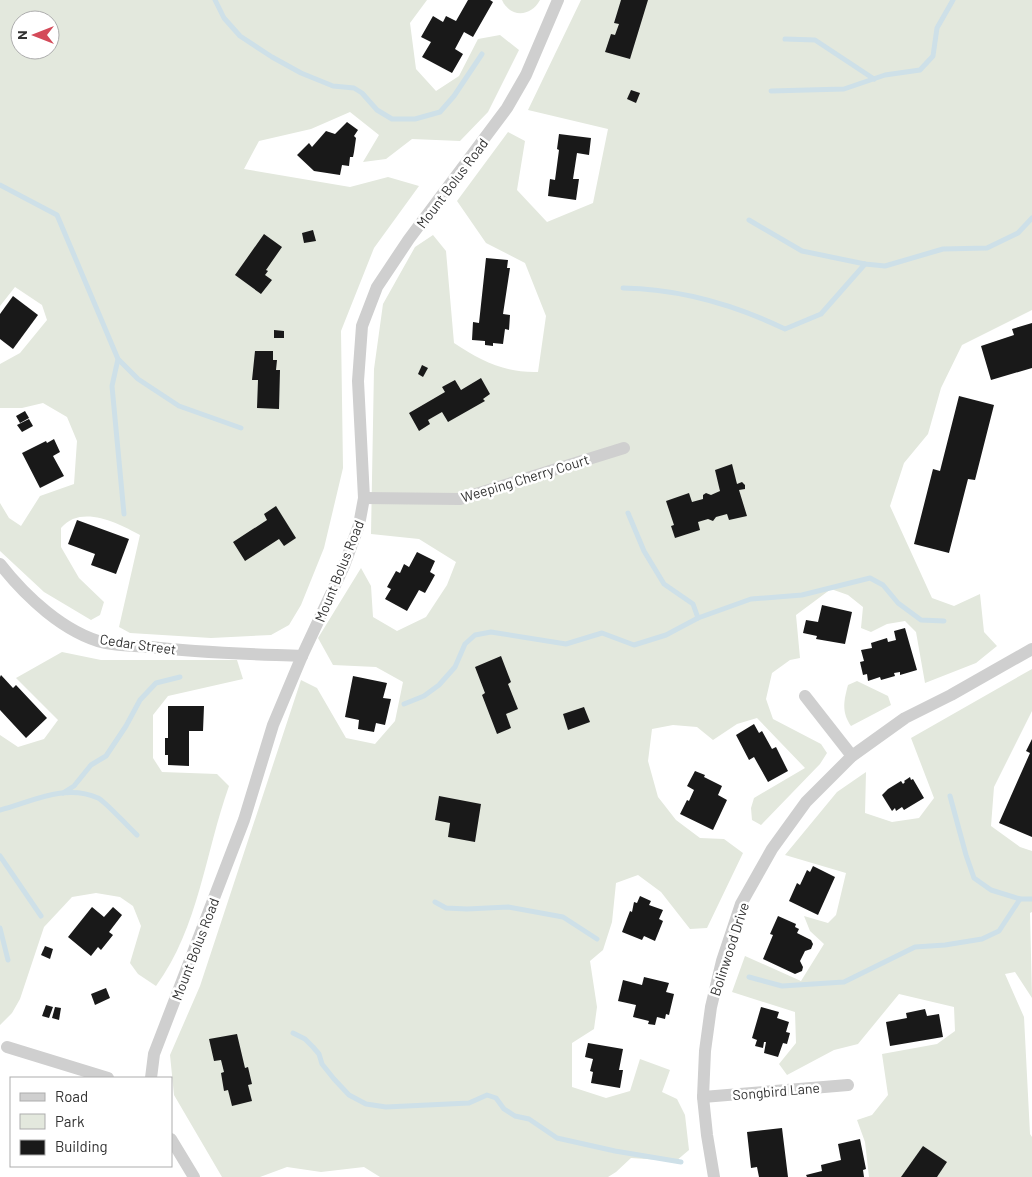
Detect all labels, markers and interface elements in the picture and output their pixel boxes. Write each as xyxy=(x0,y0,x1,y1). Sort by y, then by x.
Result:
north arrow xyxy=(10,10,60,60)
text: N xyxy=(13,30,30,40)
street label: Mount Bolus Road xyxy=(413,135,491,231)
street label: Weeping Cherry Court xyxy=(459,450,591,506)
street label: Mount Bolus Road xyxy=(311,518,367,624)
street label: Cedar Street xyxy=(99,630,177,658)
street label: Mount Bolus Road xyxy=(168,895,222,1003)
street label: Bolinwood Drive xyxy=(706,900,752,998)
legend xyxy=(10,1077,172,1167)
street label: Songbird Lane xyxy=(732,1079,820,1103)
text: Road xyxy=(55,1087,88,1105)
text: Park xyxy=(55,1112,85,1130)
text: Building xyxy=(55,1137,108,1155)

